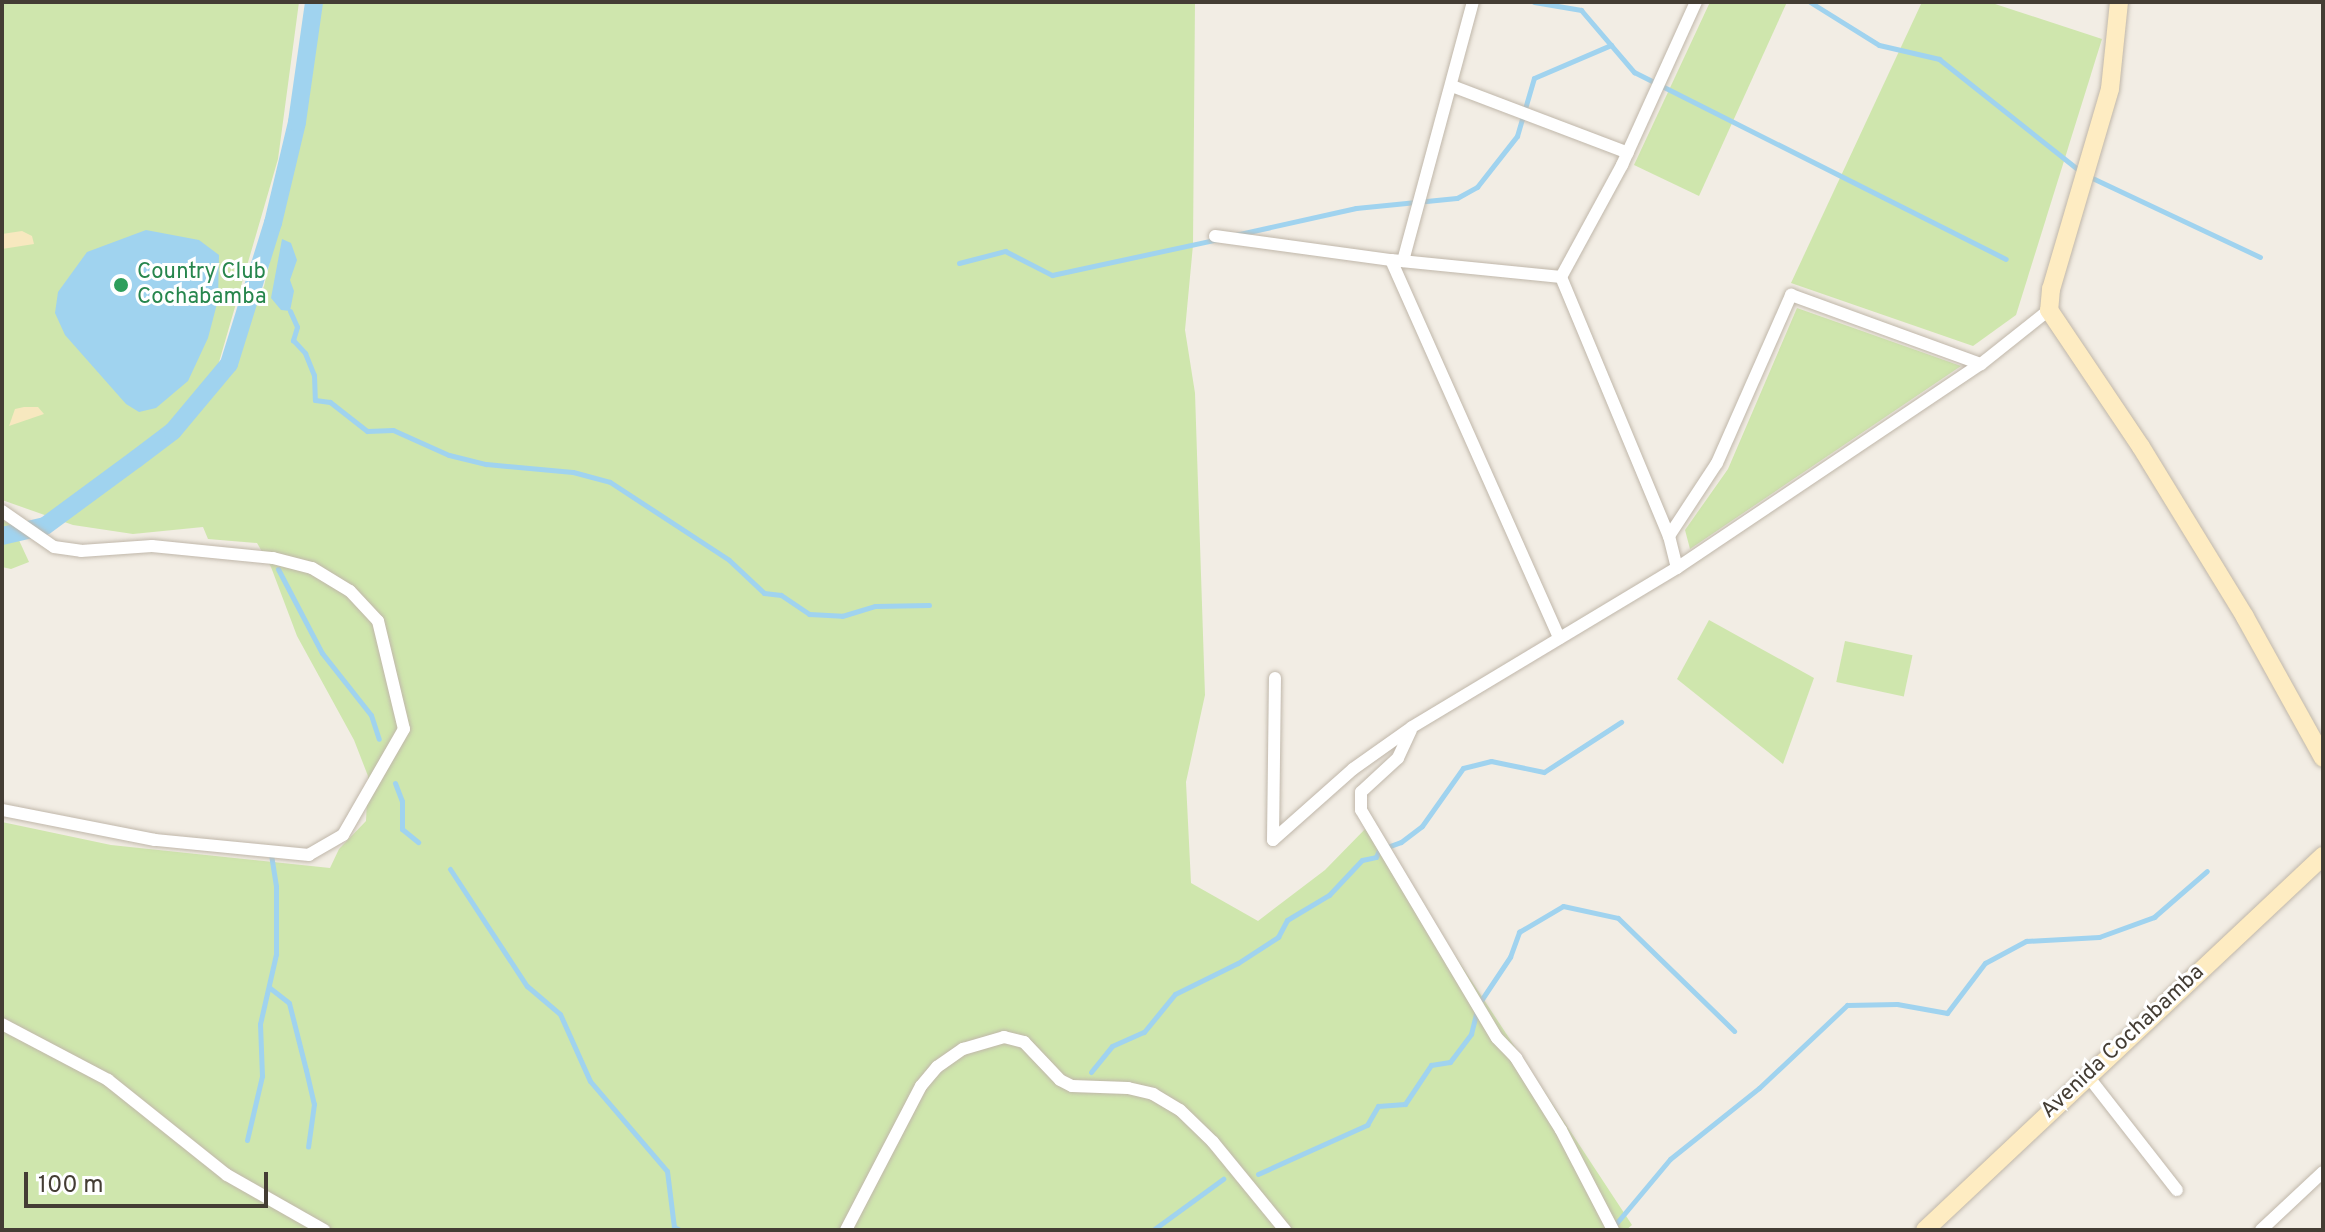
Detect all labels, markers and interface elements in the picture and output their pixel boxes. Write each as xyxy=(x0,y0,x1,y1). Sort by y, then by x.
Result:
place label: Country Club Cochabamba xyxy=(137,259,266,310)
marker: Country Club Cochabamba xyxy=(112,276,130,294)
street label: Avenida Cochabamba xyxy=(2036,960,2210,1124)
scale bar xyxy=(28,1156,272,1206)
text: 100 m xyxy=(38,1171,104,1201)

